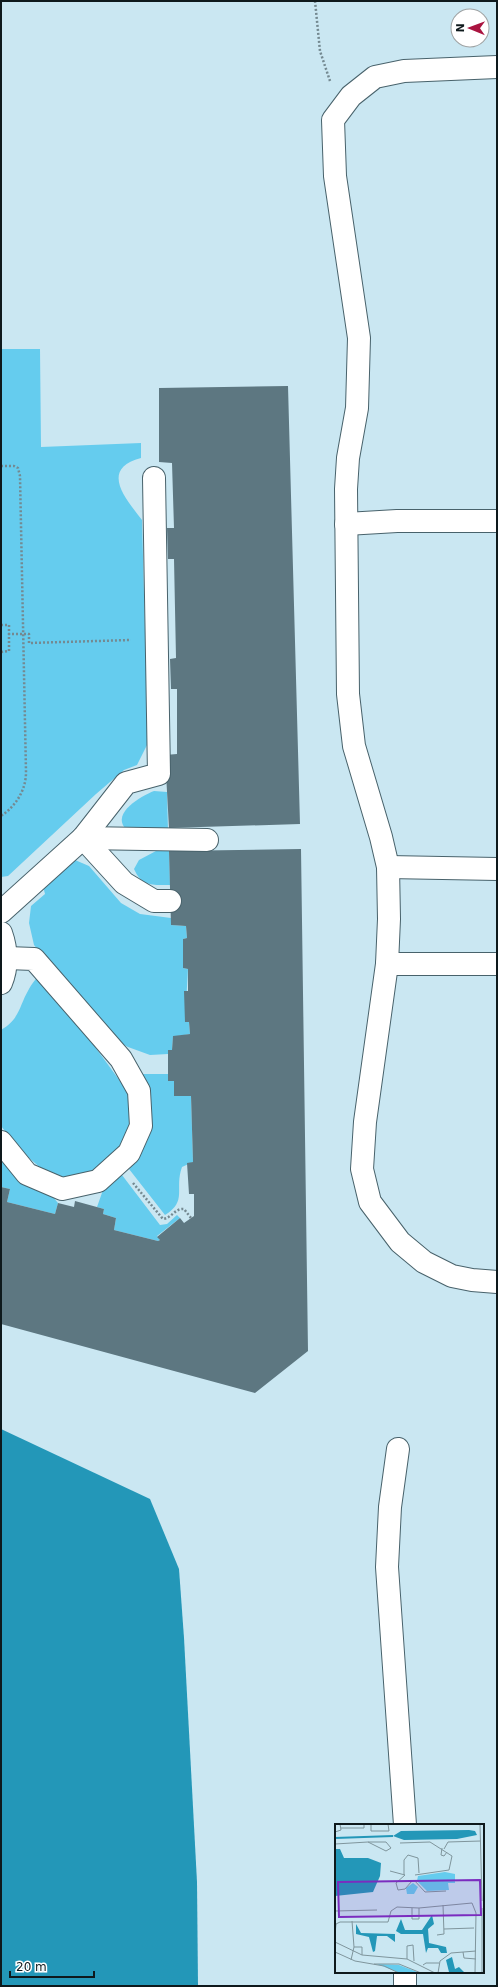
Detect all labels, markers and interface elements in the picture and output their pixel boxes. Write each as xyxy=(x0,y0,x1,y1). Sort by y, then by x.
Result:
north arrow xyxy=(450,8,490,48)
text: N xyxy=(454,23,467,33)
inset map xyxy=(335,1824,484,1973)
scale bar xyxy=(10,1953,94,1979)
text: 20 m xyxy=(16,1960,47,1974)

